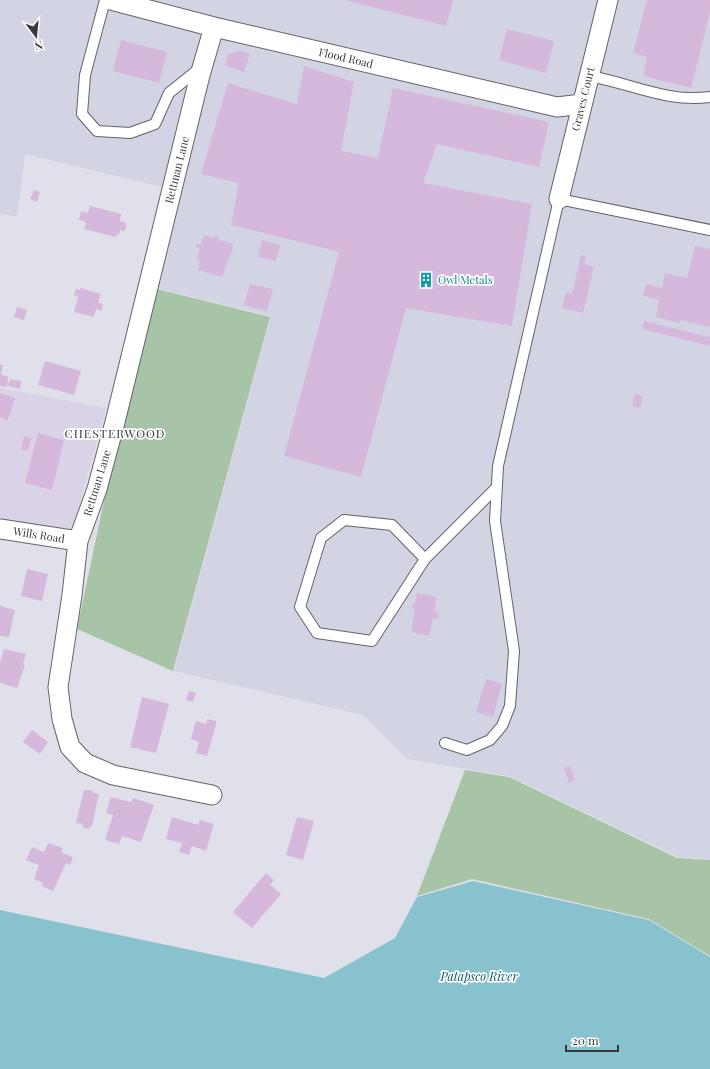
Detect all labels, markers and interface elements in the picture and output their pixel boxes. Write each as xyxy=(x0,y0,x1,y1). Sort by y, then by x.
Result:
north arrow xyxy=(16,16,56,56)
text: N xyxy=(33,38,45,54)
street label: Flood Road xyxy=(317,44,375,71)
street label: Graves Court xyxy=(567,65,598,132)
street label: Rettman Lane xyxy=(161,134,192,205)
building icon: Owl Metals xyxy=(417,271,435,289)
place label: Owl Metals xyxy=(438,272,493,287)
district label: CHESTERWOOD xyxy=(64,425,166,441)
street label: Rettman Lane xyxy=(79,447,114,518)
street label: Wills Road xyxy=(11,523,66,546)
water label: Patapsco River xyxy=(439,968,518,984)
scale bar xyxy=(566,1027,618,1053)
text: 20 m xyxy=(572,1032,599,1048)

